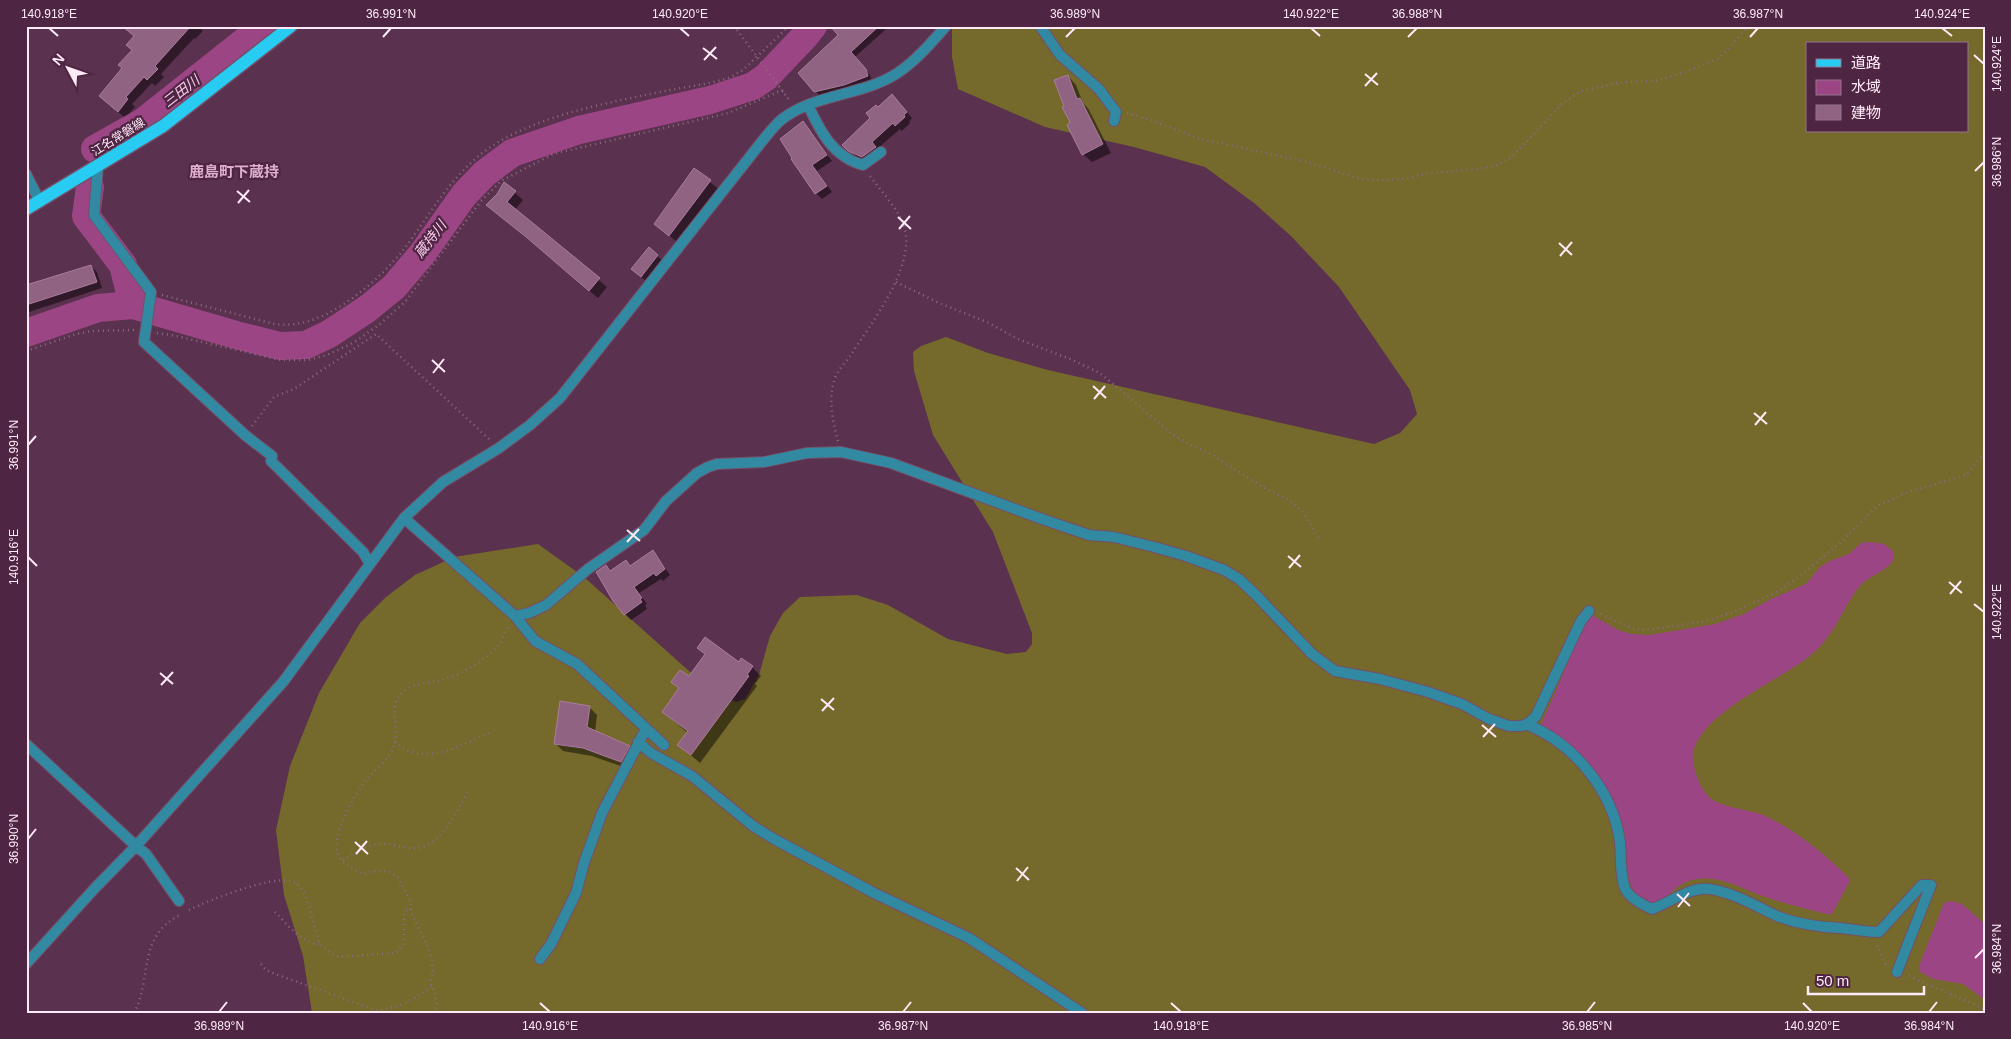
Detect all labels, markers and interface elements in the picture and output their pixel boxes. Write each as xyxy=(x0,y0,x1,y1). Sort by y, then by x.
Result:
text: 140.918°E xyxy=(21,7,77,21)
text: 36.991°N xyxy=(366,7,416,21)
text: 140.920°E xyxy=(652,7,708,21)
text: 36.989°N xyxy=(1050,7,1100,21)
text: 140.922°E xyxy=(1283,7,1339,21)
text: 36.988°N xyxy=(1392,7,1442,21)
text: 36.987°N xyxy=(1733,7,1783,21)
text: 140.924°E xyxy=(1914,7,1970,21)
text: 140.924°E xyxy=(1990,36,2004,92)
north arrow xyxy=(42,42,92,92)
legend xyxy=(1806,42,1968,132)
text: N xyxy=(49,50,68,69)
text: 道路 xyxy=(1851,54,1881,71)
water label: 三田川 xyxy=(160,71,204,110)
text: 水域 xyxy=(1851,78,1881,95)
text: 建物 xyxy=(1851,104,1881,121)
street label: 江名常磐線 xyxy=(89,115,147,159)
text: 36.986°N xyxy=(1990,137,2004,187)
district label: 鹿島町下蔵持 xyxy=(189,163,279,180)
water label: 蔵持川 xyxy=(411,216,450,260)
text: 36.991°N xyxy=(7,420,21,470)
text: 140.916°E xyxy=(7,529,21,585)
text: 140.922°E xyxy=(1990,584,2004,640)
text: 36.990°N xyxy=(7,814,21,864)
text: 36.984°N xyxy=(1990,924,2004,974)
scale bar xyxy=(1808,964,1925,996)
text: 50 m xyxy=(1816,972,1849,989)
text: 36.989°N xyxy=(194,1019,244,1033)
text: 140.916°E xyxy=(522,1019,578,1033)
text: 36.987°N xyxy=(878,1019,928,1033)
text: 140.918°E xyxy=(1153,1019,1209,1033)
text: 36.985°N xyxy=(1562,1019,1612,1033)
text: 140.920°E xyxy=(1784,1019,1840,1033)
text: 36.984°N xyxy=(1904,1019,1954,1033)

